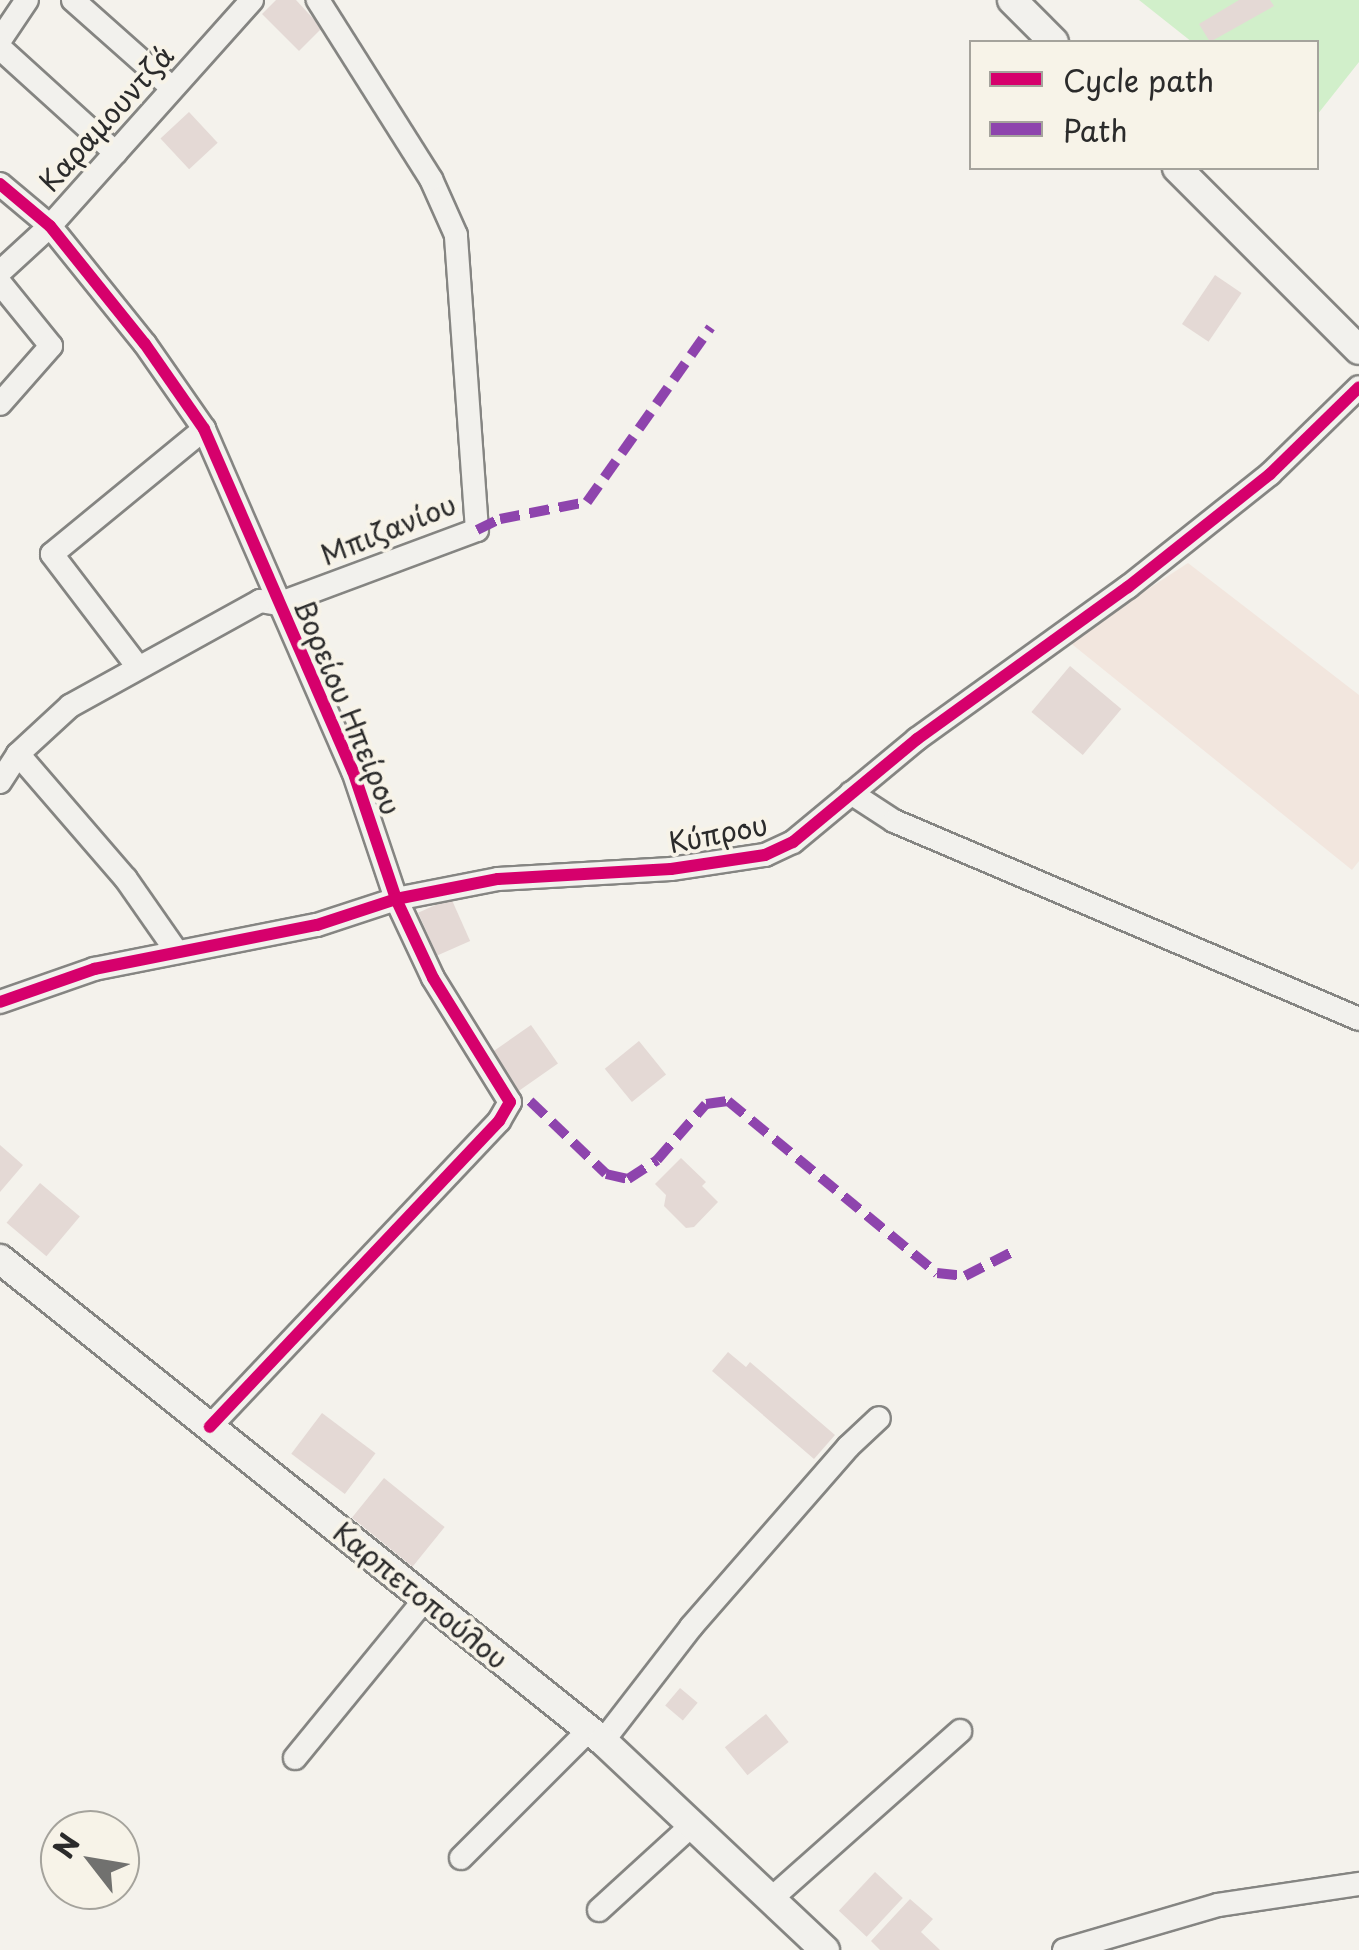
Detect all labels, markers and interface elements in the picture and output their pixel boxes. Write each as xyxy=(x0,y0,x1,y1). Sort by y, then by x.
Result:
street label: Καραμουντζά xyxy=(32,38,180,198)
legend xyxy=(969,40,1319,170)
text: Cycle path xyxy=(1063,57,1214,102)
text: Path xyxy=(1063,107,1128,152)
street label: Μπιζανίου xyxy=(315,487,461,571)
street label: Βορείου Ηπείρου xyxy=(287,594,409,820)
street label: Κύπρου xyxy=(666,807,770,859)
street label: Καρπετοπούλου xyxy=(327,1514,515,1676)
north arrow xyxy=(40,1810,140,1910)
text: N xyxy=(41,1825,90,1866)

